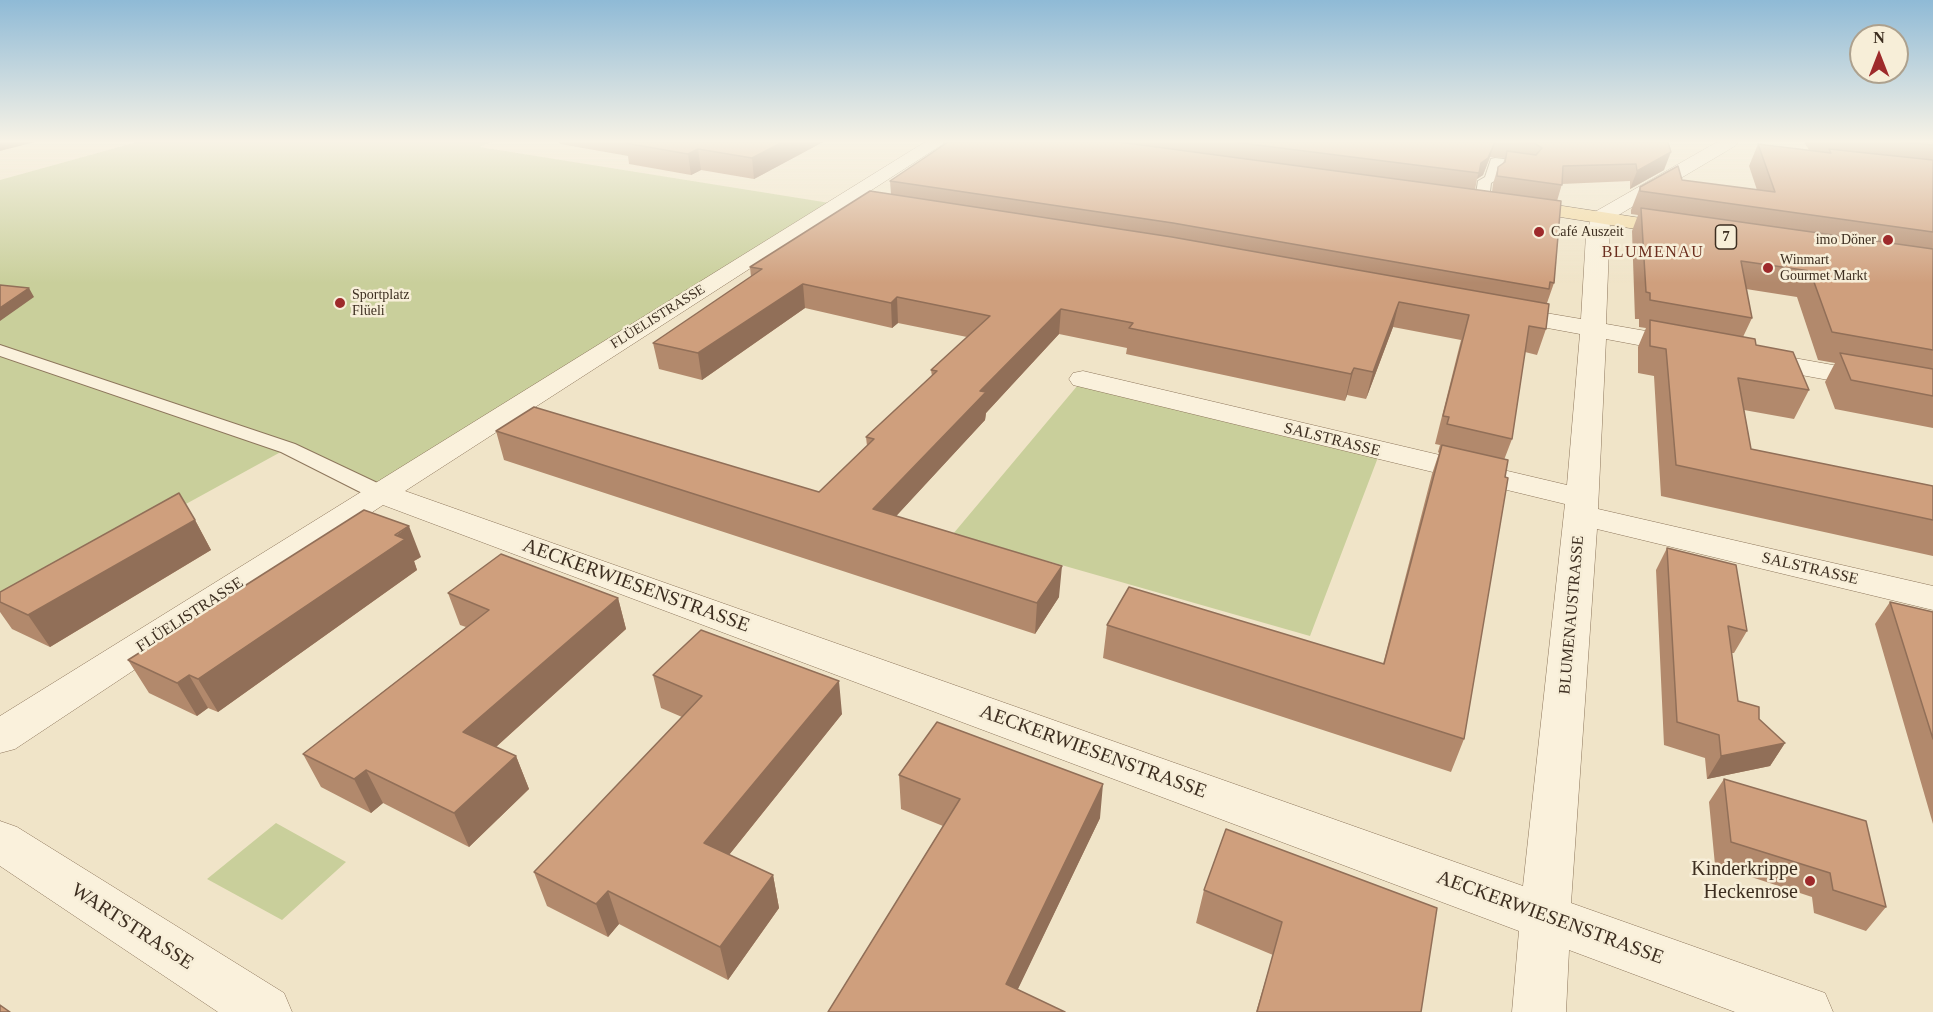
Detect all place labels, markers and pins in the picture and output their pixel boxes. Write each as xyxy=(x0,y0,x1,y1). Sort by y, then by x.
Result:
place label: Café Auszeit xyxy=(1551,224,1624,240)
marker: Café Auszeit xyxy=(1532,225,1546,239)
place label: imo Döner xyxy=(1816,232,1876,248)
marker: imo Döner xyxy=(1881,233,1895,247)
place label: Winmart Gourmet Markt xyxy=(1780,252,1867,284)
marker: Winmart Gourmet Markt xyxy=(1761,261,1775,275)
place label: Sportplatz Flüeli xyxy=(352,287,410,320)
marker: Sportplatz Flüeli xyxy=(333,296,347,310)
place label: Kinderkrippe Heckenrose xyxy=(1691,858,1798,905)
marker: Kinderkrippe Heckenrose xyxy=(1803,874,1817,888)

